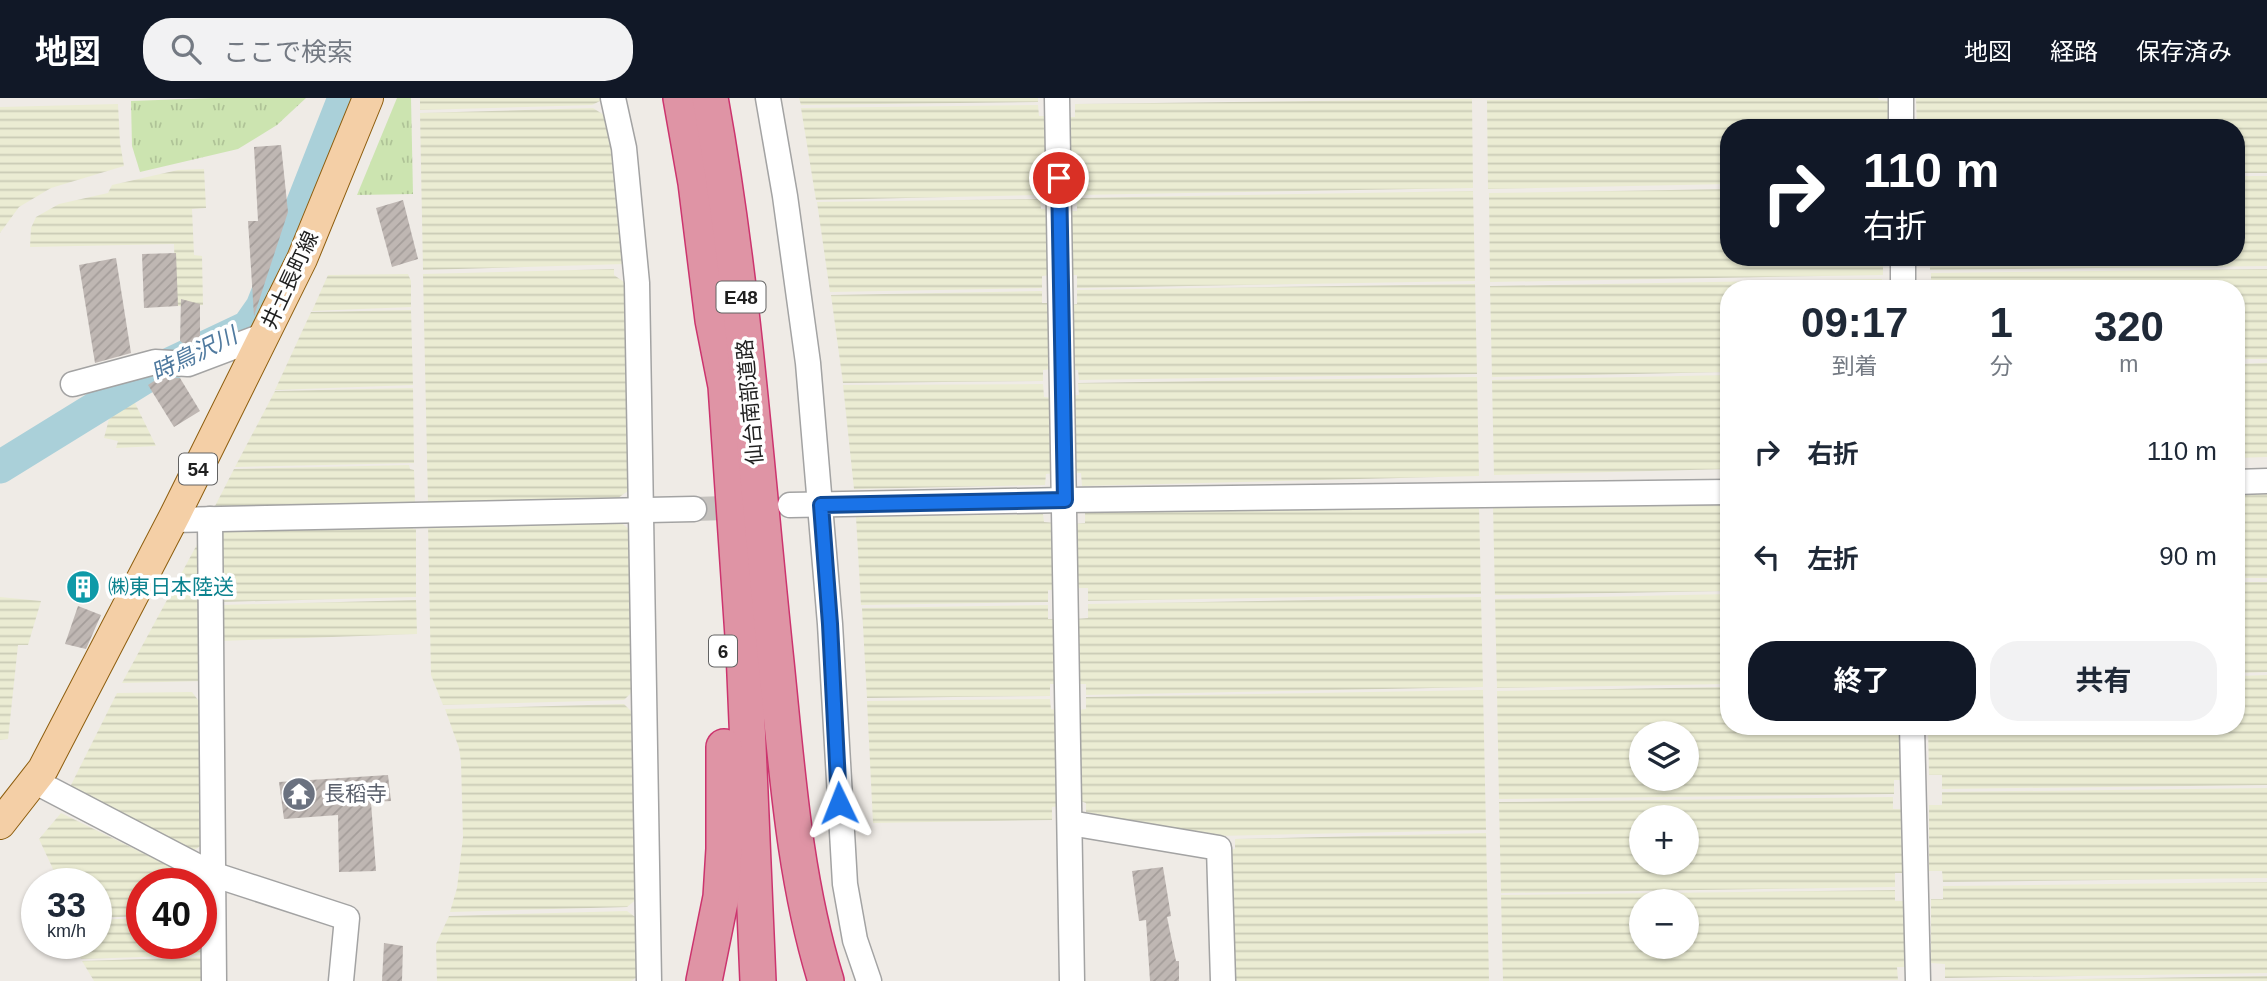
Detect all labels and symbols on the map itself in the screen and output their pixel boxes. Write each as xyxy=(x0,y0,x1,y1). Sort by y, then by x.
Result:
pin xyxy=(1029,148,1089,208)
street label: 井土長町線 xyxy=(257,227,322,332)
road number: E48 xyxy=(716,281,766,312)
water label: 時鳥沢川 xyxy=(147,321,244,386)
street label: 仙台南部道路 xyxy=(733,338,766,466)
road number: 54 xyxy=(179,454,217,484)
building icon: ㈱東日本陸送 xyxy=(64,568,102,606)
place label: ㈱東日本陸送 xyxy=(108,575,234,598)
road number: 6 xyxy=(709,636,737,666)
position arrow xyxy=(802,766,876,840)
temple icon: 長稻寺 xyxy=(280,775,318,813)
place label: 長稻寺 xyxy=(324,782,387,805)
speed limit sign: 40 xyxy=(126,868,217,959)

